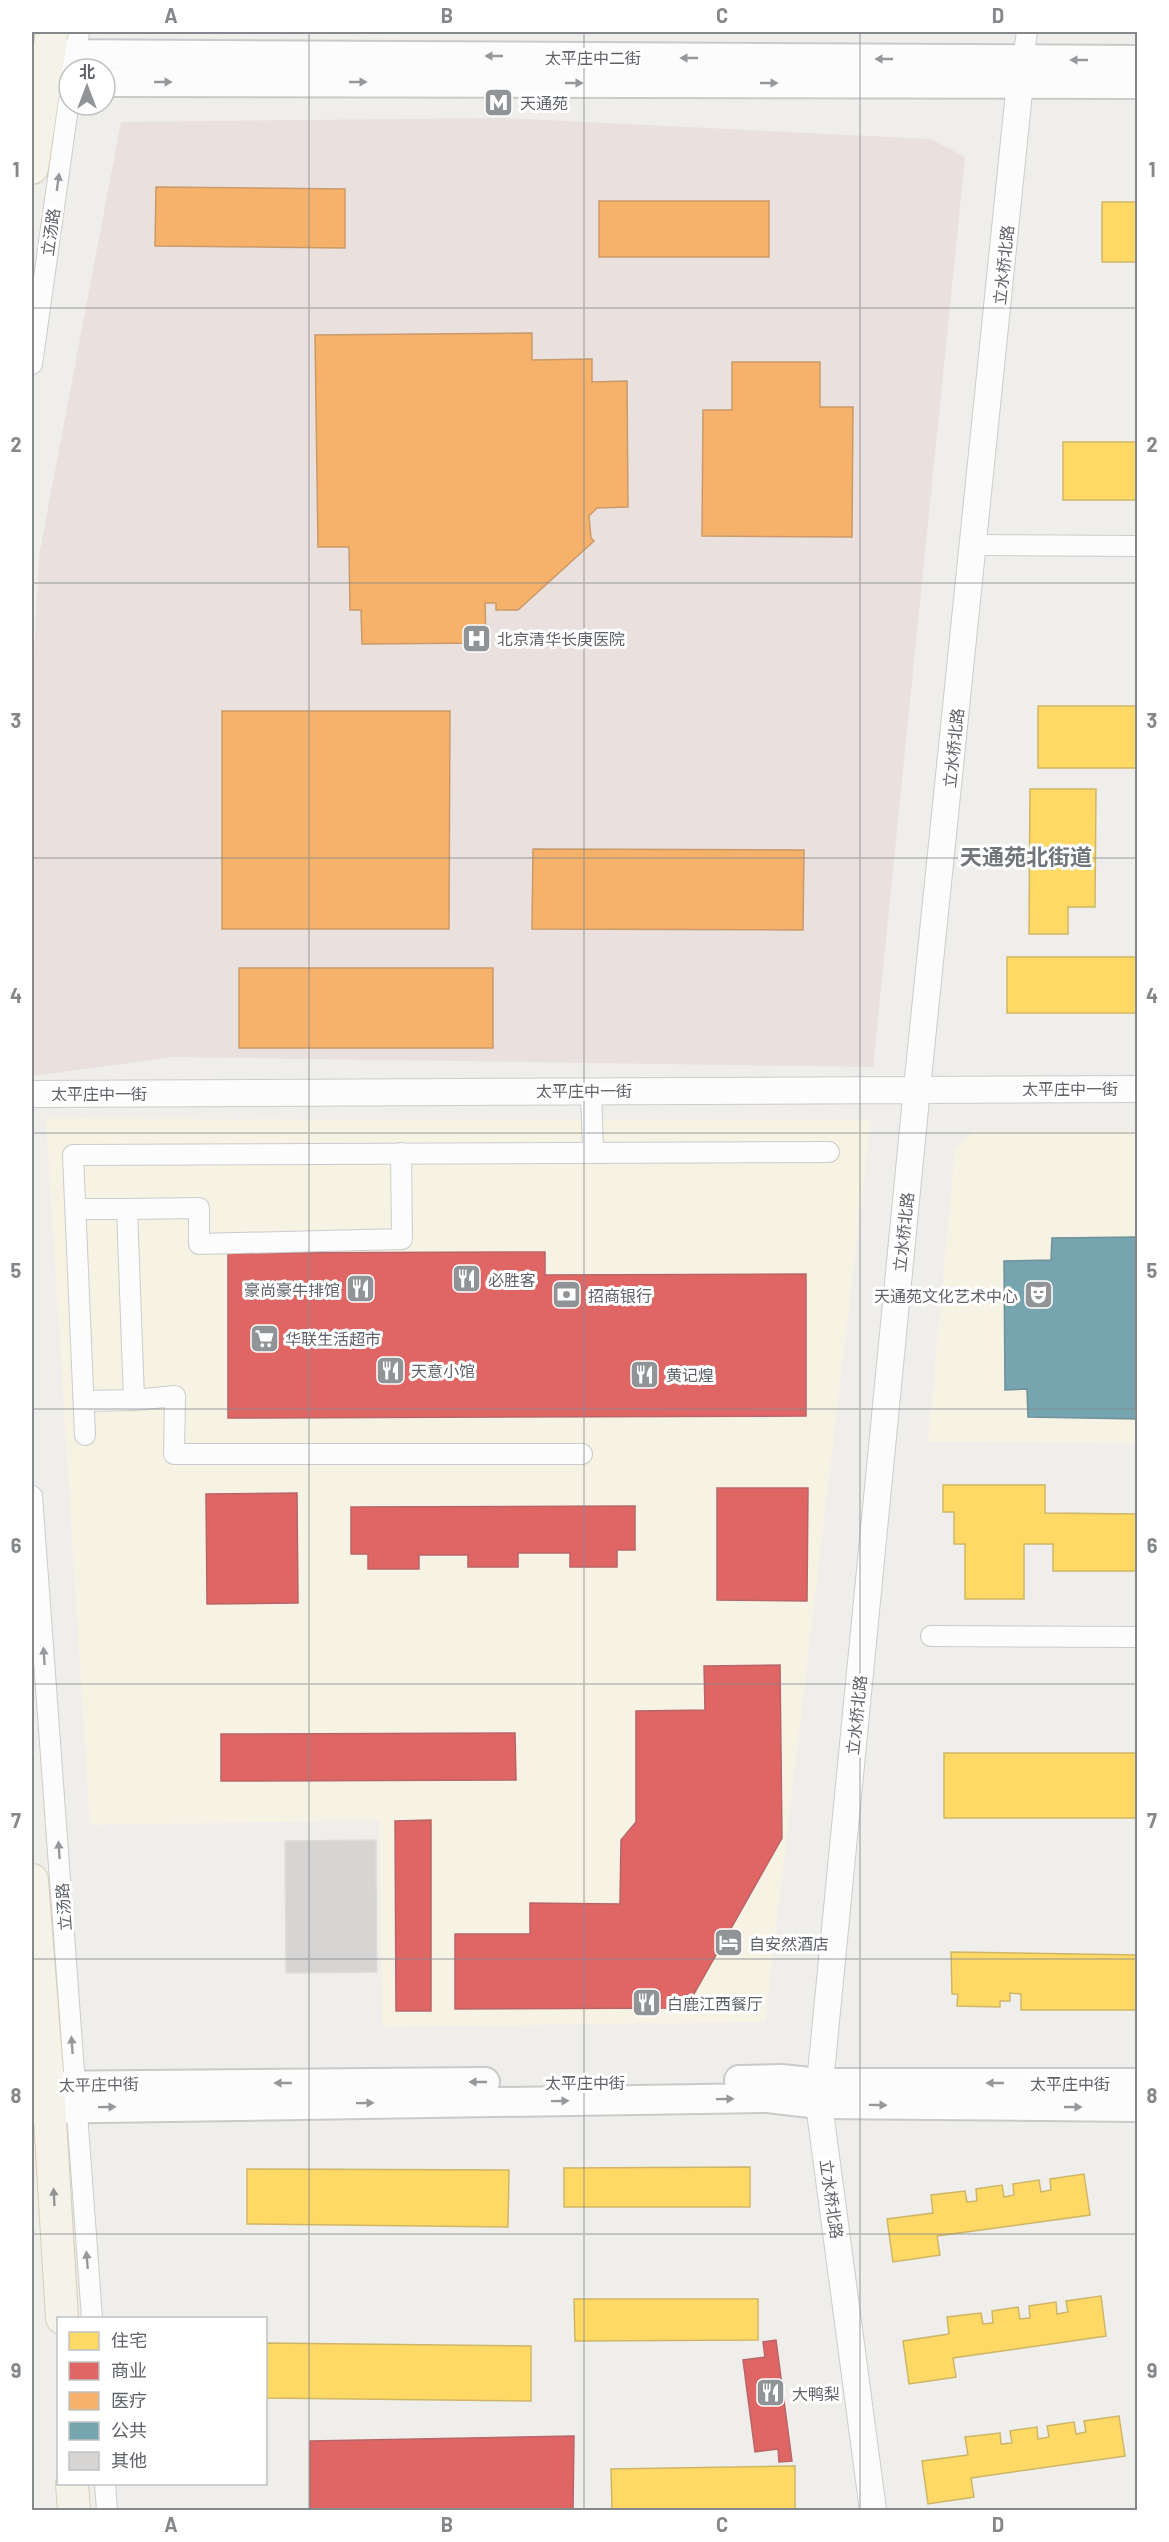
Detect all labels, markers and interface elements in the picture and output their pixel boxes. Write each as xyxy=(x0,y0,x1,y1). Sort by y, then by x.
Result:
text: A xyxy=(164,3,178,27)
text: B xyxy=(441,3,453,27)
text: C xyxy=(716,3,728,27)
text: D xyxy=(992,3,1004,27)
street label: 太平庄中二街 xyxy=(545,48,641,67)
one-way arrow xyxy=(485,51,504,61)
one-way arrow xyxy=(680,53,699,62)
one-way arrow xyxy=(875,54,894,64)
one-way arrow xyxy=(1070,55,1089,65)
north arrow xyxy=(57,57,117,117)
text: 北 xyxy=(79,62,95,81)
one-way arrow xyxy=(154,77,173,87)
one-way arrow xyxy=(349,77,368,87)
one-way arrow xyxy=(565,78,584,88)
one-way arrow xyxy=(760,78,779,88)
metro station icon: 天通苑 xyxy=(483,86,515,118)
place label: 天通苑 xyxy=(520,93,568,112)
text: 1 xyxy=(12,157,20,181)
text: 1 xyxy=(1148,157,1156,181)
one-way arrow xyxy=(53,172,62,191)
street label: 立汤路 xyxy=(37,207,63,257)
street label: 立水桥北路 xyxy=(989,224,1017,306)
text: 2 xyxy=(10,432,22,456)
text: 2 xyxy=(1146,432,1158,456)
hospital icon: 北京清华长庚医院 xyxy=(460,622,492,654)
place label: 北京清华长庚医院 xyxy=(497,629,625,648)
street label: 立水桥北路 xyxy=(939,707,967,789)
text: 3 xyxy=(11,708,21,732)
text: 3 xyxy=(1147,708,1157,732)
district label: 天通苑北街道 xyxy=(960,843,1092,869)
text: 4 xyxy=(10,983,22,1007)
text: 4 xyxy=(1146,983,1158,1007)
street label: 太平庄中一街 xyxy=(1022,1079,1118,1098)
street label: 太平庄中一街 xyxy=(536,1081,632,1100)
street label: 太平庄中一街 xyxy=(51,1084,147,1103)
street label: 立水桥北路 xyxy=(889,1191,917,1273)
text: 5 xyxy=(11,1258,22,1282)
text: 5 xyxy=(1147,1258,1158,1282)
restaurant icon: 必胜客 xyxy=(451,1263,483,1295)
place label: 必胜客 xyxy=(488,1270,536,1289)
restaurant icon: 豪尚豪牛排馆 xyxy=(345,1273,377,1305)
bank icon: 招商银行 xyxy=(551,1279,583,1311)
theatre icon: 天通苑文化艺术中心 xyxy=(1023,1279,1055,1311)
place label: 豪尚豪牛排馆 xyxy=(244,1280,340,1299)
place label: 招商银行 xyxy=(588,1286,652,1305)
place label: 天通苑文化艺术中心 xyxy=(874,1286,1018,1305)
supermarket icon: 华联生活超市 xyxy=(248,1322,280,1354)
place label: 华联生活超市 xyxy=(285,1329,381,1348)
restaurant icon: 天意小馆 xyxy=(374,1354,406,1386)
restaurant icon: 黄记煌 xyxy=(629,1358,661,1390)
place label: 天意小馆 xyxy=(411,1361,475,1380)
place label: 黄记煌 xyxy=(666,1365,714,1384)
text: 6 xyxy=(11,1533,22,1557)
text: 6 xyxy=(1147,1533,1158,1557)
one-way arrow xyxy=(39,1646,49,1665)
street label: 立水桥北路 xyxy=(842,1674,870,1756)
text: 7 xyxy=(11,1808,21,1832)
text: 7 xyxy=(1147,1808,1157,1832)
one-way arrow xyxy=(54,1841,64,1860)
street label: 立汤路 xyxy=(52,1882,74,1932)
hotel icon: 自安然酒店 xyxy=(712,1927,744,1959)
place label: 自安然酒店 xyxy=(749,1934,829,1953)
restaurant icon: 白鹿江西餐厅 xyxy=(630,1987,662,2019)
place label: 白鹿江西餐厅 xyxy=(667,1994,763,2013)
one-way arrow xyxy=(68,2035,77,2054)
street label: 太平庄中街 xyxy=(545,2073,625,2092)
street label: 太平庄中街 xyxy=(59,2074,139,2094)
street label: 太平庄中街 xyxy=(1030,2074,1110,2093)
one-way arrow xyxy=(469,2077,488,2087)
one-way arrow xyxy=(274,2078,293,2088)
one-way arrow xyxy=(986,2078,1005,2088)
text: 8 xyxy=(11,2083,22,2107)
text: 8 xyxy=(1147,2083,1158,2107)
one-way arrow xyxy=(715,2094,734,2103)
one-way arrow xyxy=(551,2096,570,2106)
one-way arrow xyxy=(356,2098,375,2108)
one-way arrow xyxy=(868,2100,887,2110)
one-way arrow xyxy=(98,2102,117,2112)
one-way arrow xyxy=(1063,2102,1082,2112)
street label: 立水桥北路 xyxy=(817,2158,847,2240)
one-way arrow xyxy=(50,2188,59,2207)
one-way arrow xyxy=(83,2251,92,2270)
legend xyxy=(57,2317,267,2485)
text: 住宅 xyxy=(111,2329,147,2351)
text: 9 xyxy=(11,2358,21,2382)
text: 9 xyxy=(1147,2358,1157,2382)
text: 商业 xyxy=(111,2359,147,2381)
restaurant icon: 大鸭梨 xyxy=(755,2377,787,2409)
place label: 大鸭梨 xyxy=(792,2384,840,2403)
text: 医疗 xyxy=(111,2389,147,2411)
text: 公共 xyxy=(111,2419,147,2441)
text: 其他 xyxy=(111,2449,147,2471)
text: A xyxy=(164,2512,178,2536)
text: B xyxy=(441,2512,453,2536)
text: C xyxy=(716,2512,728,2536)
text: D xyxy=(992,2512,1004,2536)

